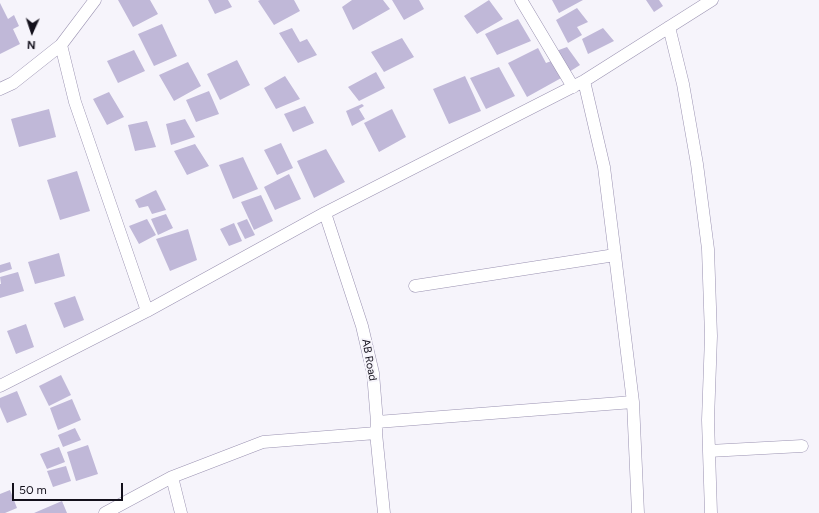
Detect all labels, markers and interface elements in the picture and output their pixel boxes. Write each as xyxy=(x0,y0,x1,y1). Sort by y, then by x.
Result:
north arrow xyxy=(12,12,52,52)
text: N xyxy=(27,38,36,51)
street label: AB Road xyxy=(359,338,379,382)
scale bar xyxy=(14,475,125,501)
text: 50 m xyxy=(19,483,47,497)

